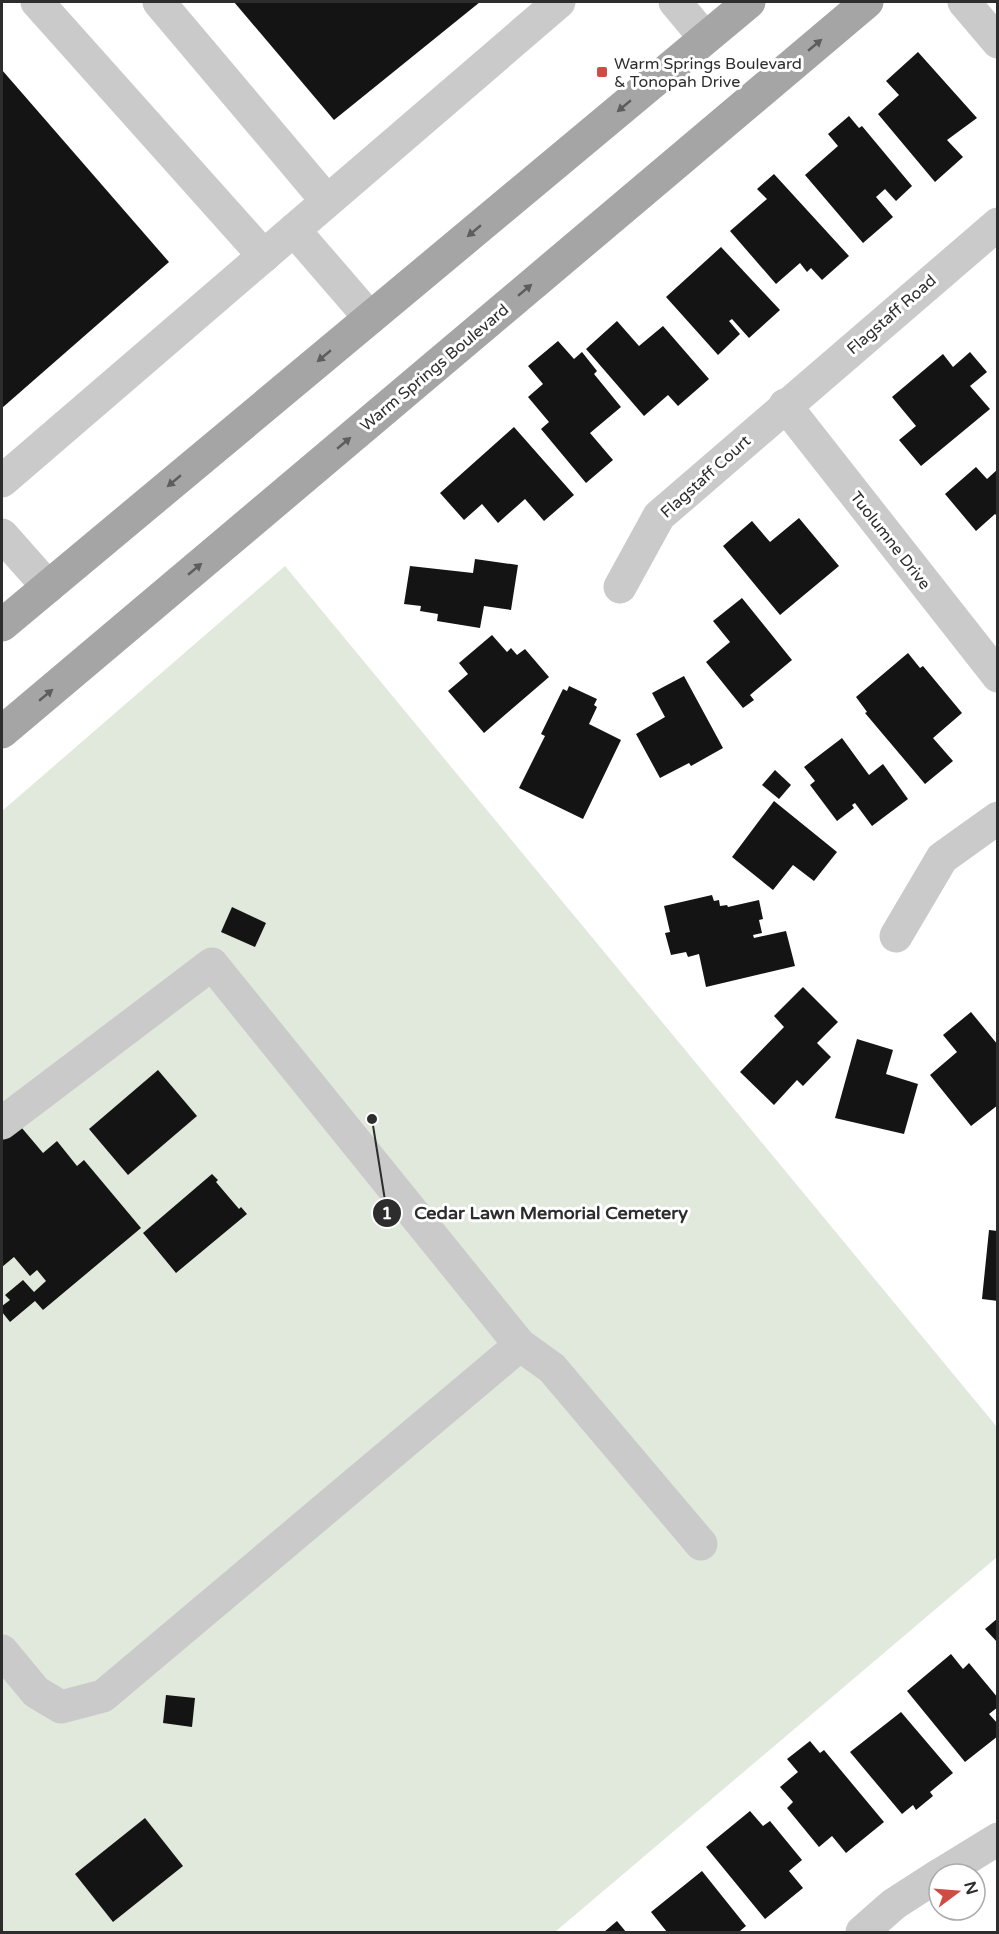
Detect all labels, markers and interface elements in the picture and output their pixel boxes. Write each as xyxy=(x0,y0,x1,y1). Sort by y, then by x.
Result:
one-way arrow xyxy=(807,39,823,52)
place label: Warm Springs Boulevard & Tonopah Drive xyxy=(614,54,802,92)
marker: Warm Springs Boulevard & Tonopah Drive xyxy=(595,65,609,79)
one-way arrow xyxy=(616,99,631,112)
one-way arrow xyxy=(467,224,482,237)
street label: Flagstaff Road xyxy=(843,270,940,359)
one-way arrow xyxy=(517,284,532,297)
street label: Warm Springs Boulevard xyxy=(356,300,513,436)
one-way arrow xyxy=(317,349,332,362)
street label: Flagstaff Court xyxy=(656,431,755,522)
one-way arrow xyxy=(336,437,351,450)
one-way arrow xyxy=(167,474,182,487)
street label: Tuolumne Drive xyxy=(846,488,935,594)
one-way arrow xyxy=(187,563,202,576)
one-way arrow xyxy=(38,688,54,701)
callout: Cedar Lawn Memorial Cemetery xyxy=(372,1195,700,1231)
text: 1 xyxy=(381,1202,393,1224)
text: Cedar Lawn Memorial Cemetery xyxy=(414,1202,688,1224)
north arrow xyxy=(927,1862,987,1922)
text: N xyxy=(959,1879,982,1897)

